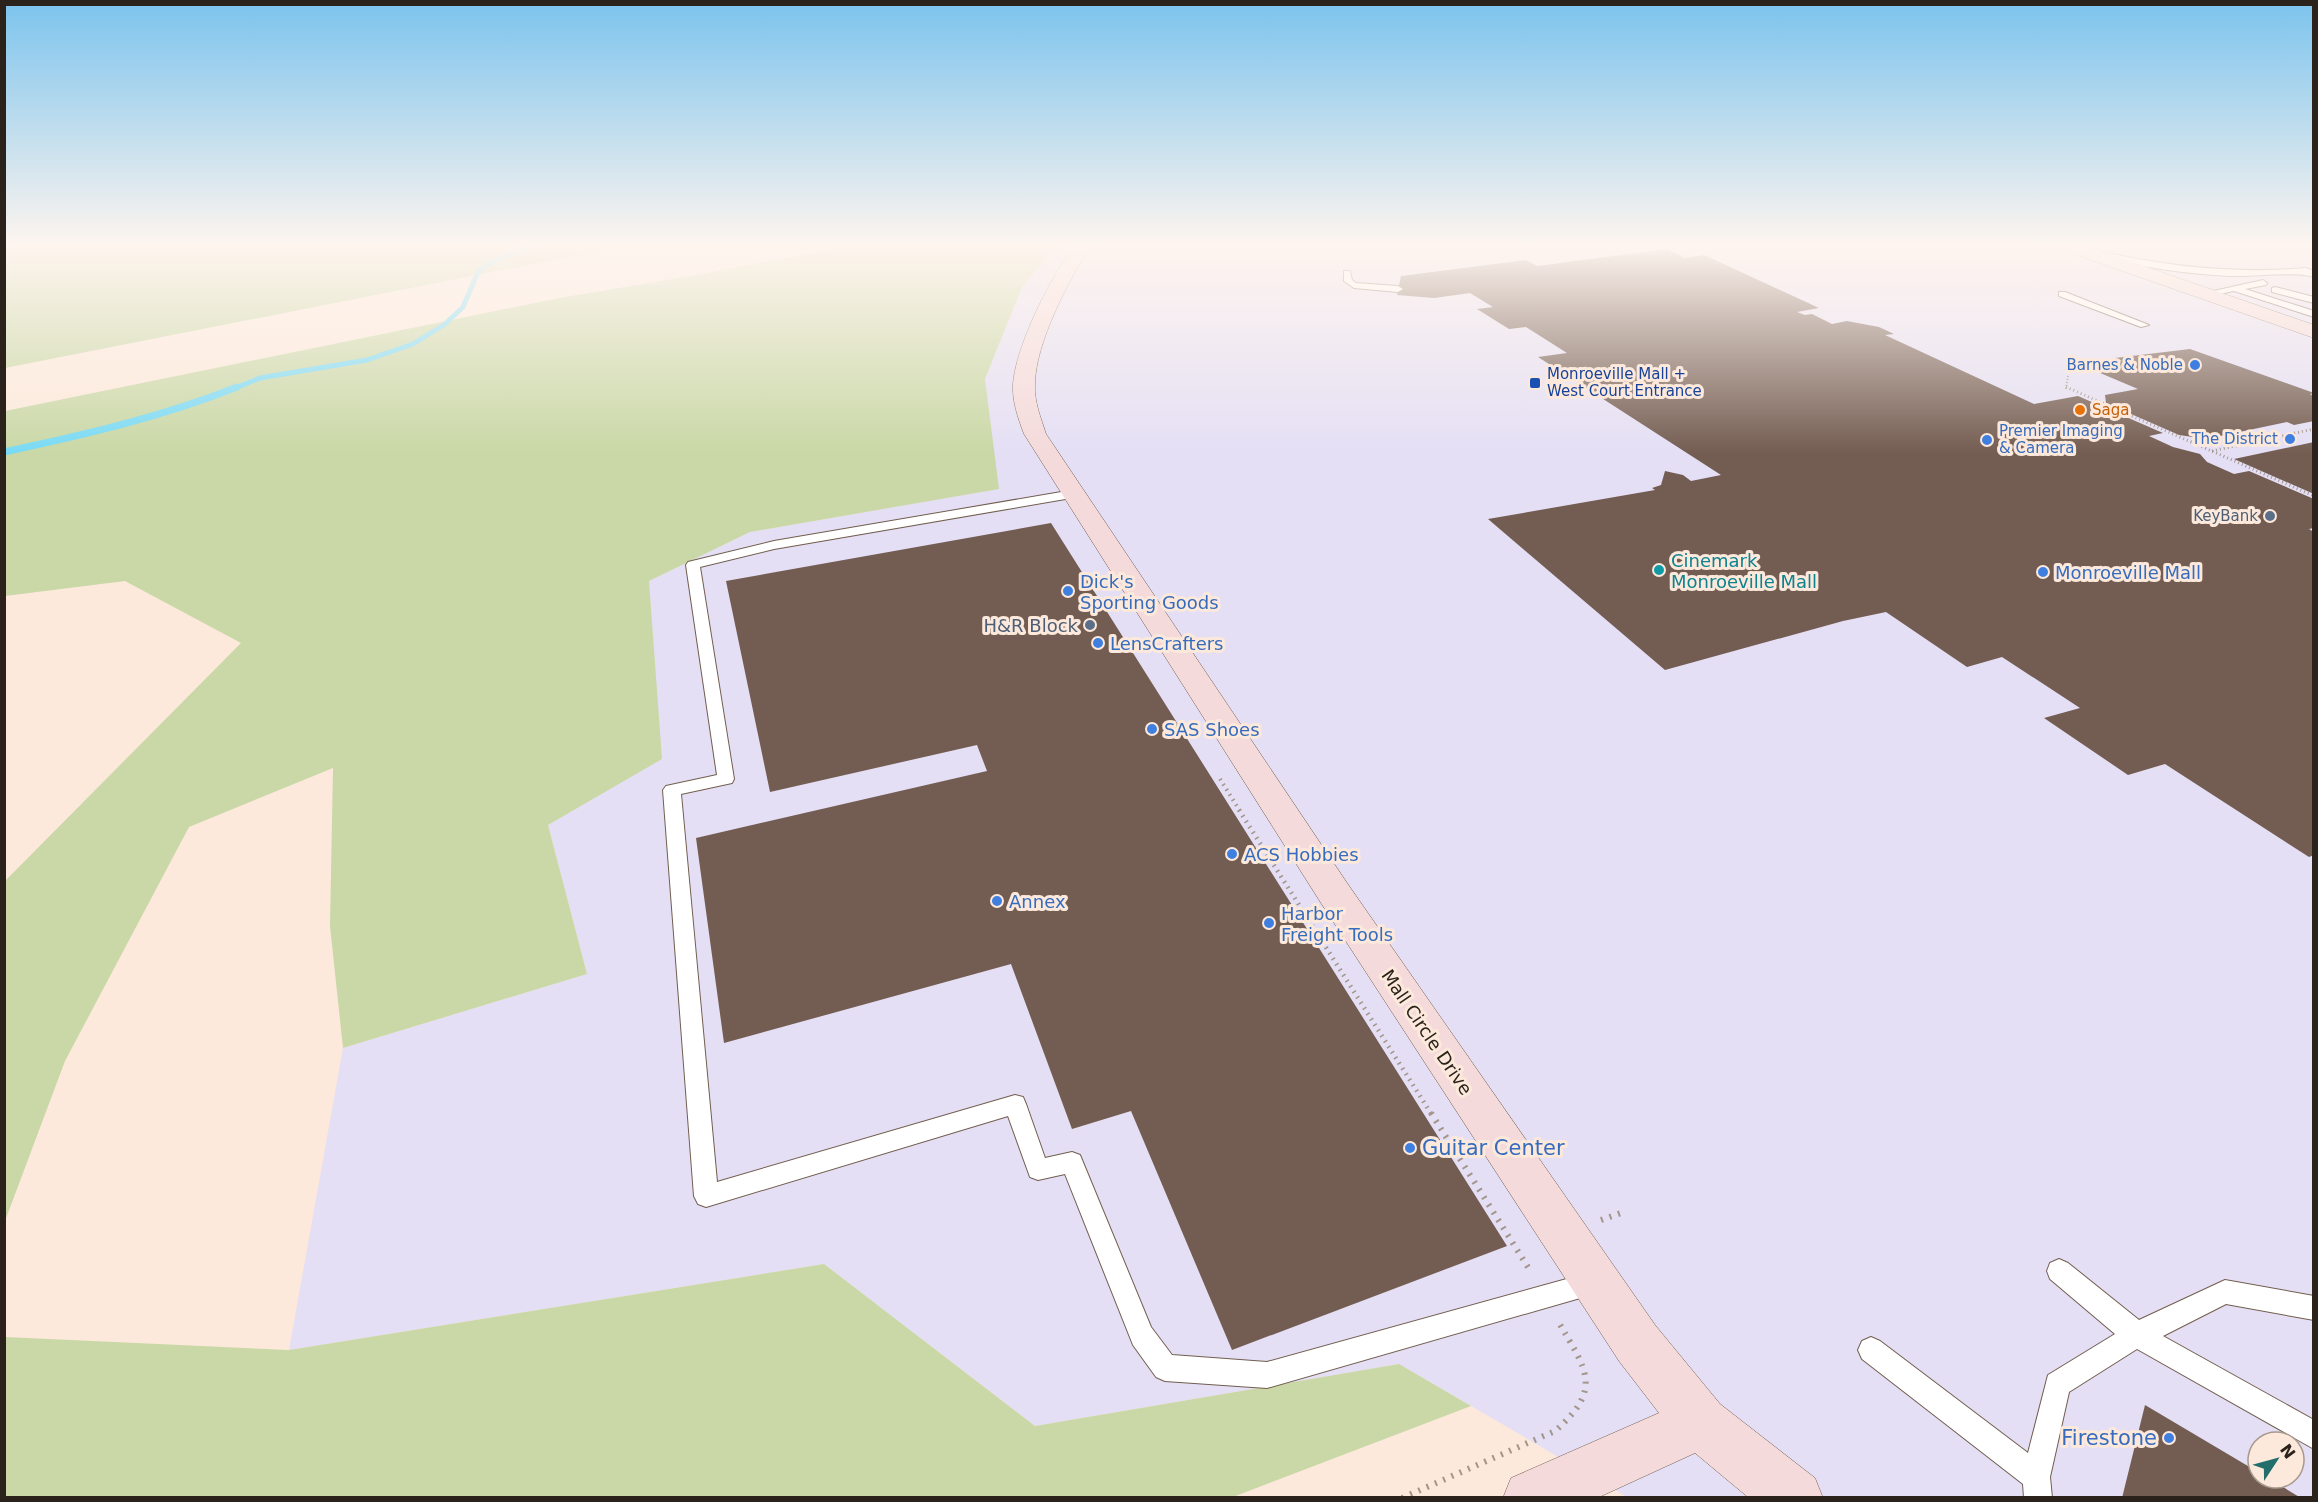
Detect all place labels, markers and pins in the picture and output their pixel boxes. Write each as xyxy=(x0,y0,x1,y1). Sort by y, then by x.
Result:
place label: Barnes & Noble xyxy=(2067,356,2183,374)
marker: Barnes & Noble xyxy=(2188,358,2202,372)
place label: Monroeville Mall + West Court Entrance xyxy=(1547,365,1702,400)
marker: Monroeville Mall + West Court Entrance xyxy=(1528,376,1542,390)
place label: Saga xyxy=(2092,401,2129,419)
marker: Saga xyxy=(2073,403,2087,417)
place label: Premier Imaging & Camera xyxy=(1999,422,2123,457)
place label: The District xyxy=(2190,430,2278,448)
marker: The District xyxy=(2283,432,2297,446)
marker: Premier Imaging & Camera xyxy=(1980,433,1994,447)
place label: KeyBank xyxy=(2193,507,2258,525)
marker: KeyBank xyxy=(2263,509,2277,523)
place label: Cinemark Monroeville Mall xyxy=(1671,550,1817,592)
place label: Monroeville Mall xyxy=(2055,562,2201,583)
marker: Cinemark Monroeville Mall xyxy=(1652,563,1666,577)
marker: Monroeville Mall xyxy=(2036,565,2050,579)
place label: Dick's Sporting Goods xyxy=(1080,571,1219,613)
marker: Dick's Sporting Goods xyxy=(1061,584,1075,598)
place label: H&R Block xyxy=(984,615,1079,636)
marker: H&R Block xyxy=(1083,618,1097,632)
place label: LensCrafters xyxy=(1110,633,1224,654)
marker: LensCrafters xyxy=(1091,636,1105,650)
place label: SAS Shoes xyxy=(1164,719,1260,740)
marker: SAS Shoes xyxy=(1145,722,1159,736)
place label: ACS Hobbies xyxy=(1244,844,1359,865)
marker: ACS Hobbies xyxy=(1225,847,1239,861)
place label: Annex xyxy=(1009,891,1066,912)
marker: Annex xyxy=(990,894,1004,908)
place label: Harbor Freight Tools xyxy=(1281,903,1393,945)
marker: Harbor Freight Tools xyxy=(1262,916,1276,930)
place label: Guitar Center xyxy=(1422,1136,1565,1160)
marker: Guitar Center xyxy=(1403,1141,1417,1155)
place label: Firestone xyxy=(2061,1426,2157,1450)
marker: Firestone xyxy=(2162,1431,2176,1445)

